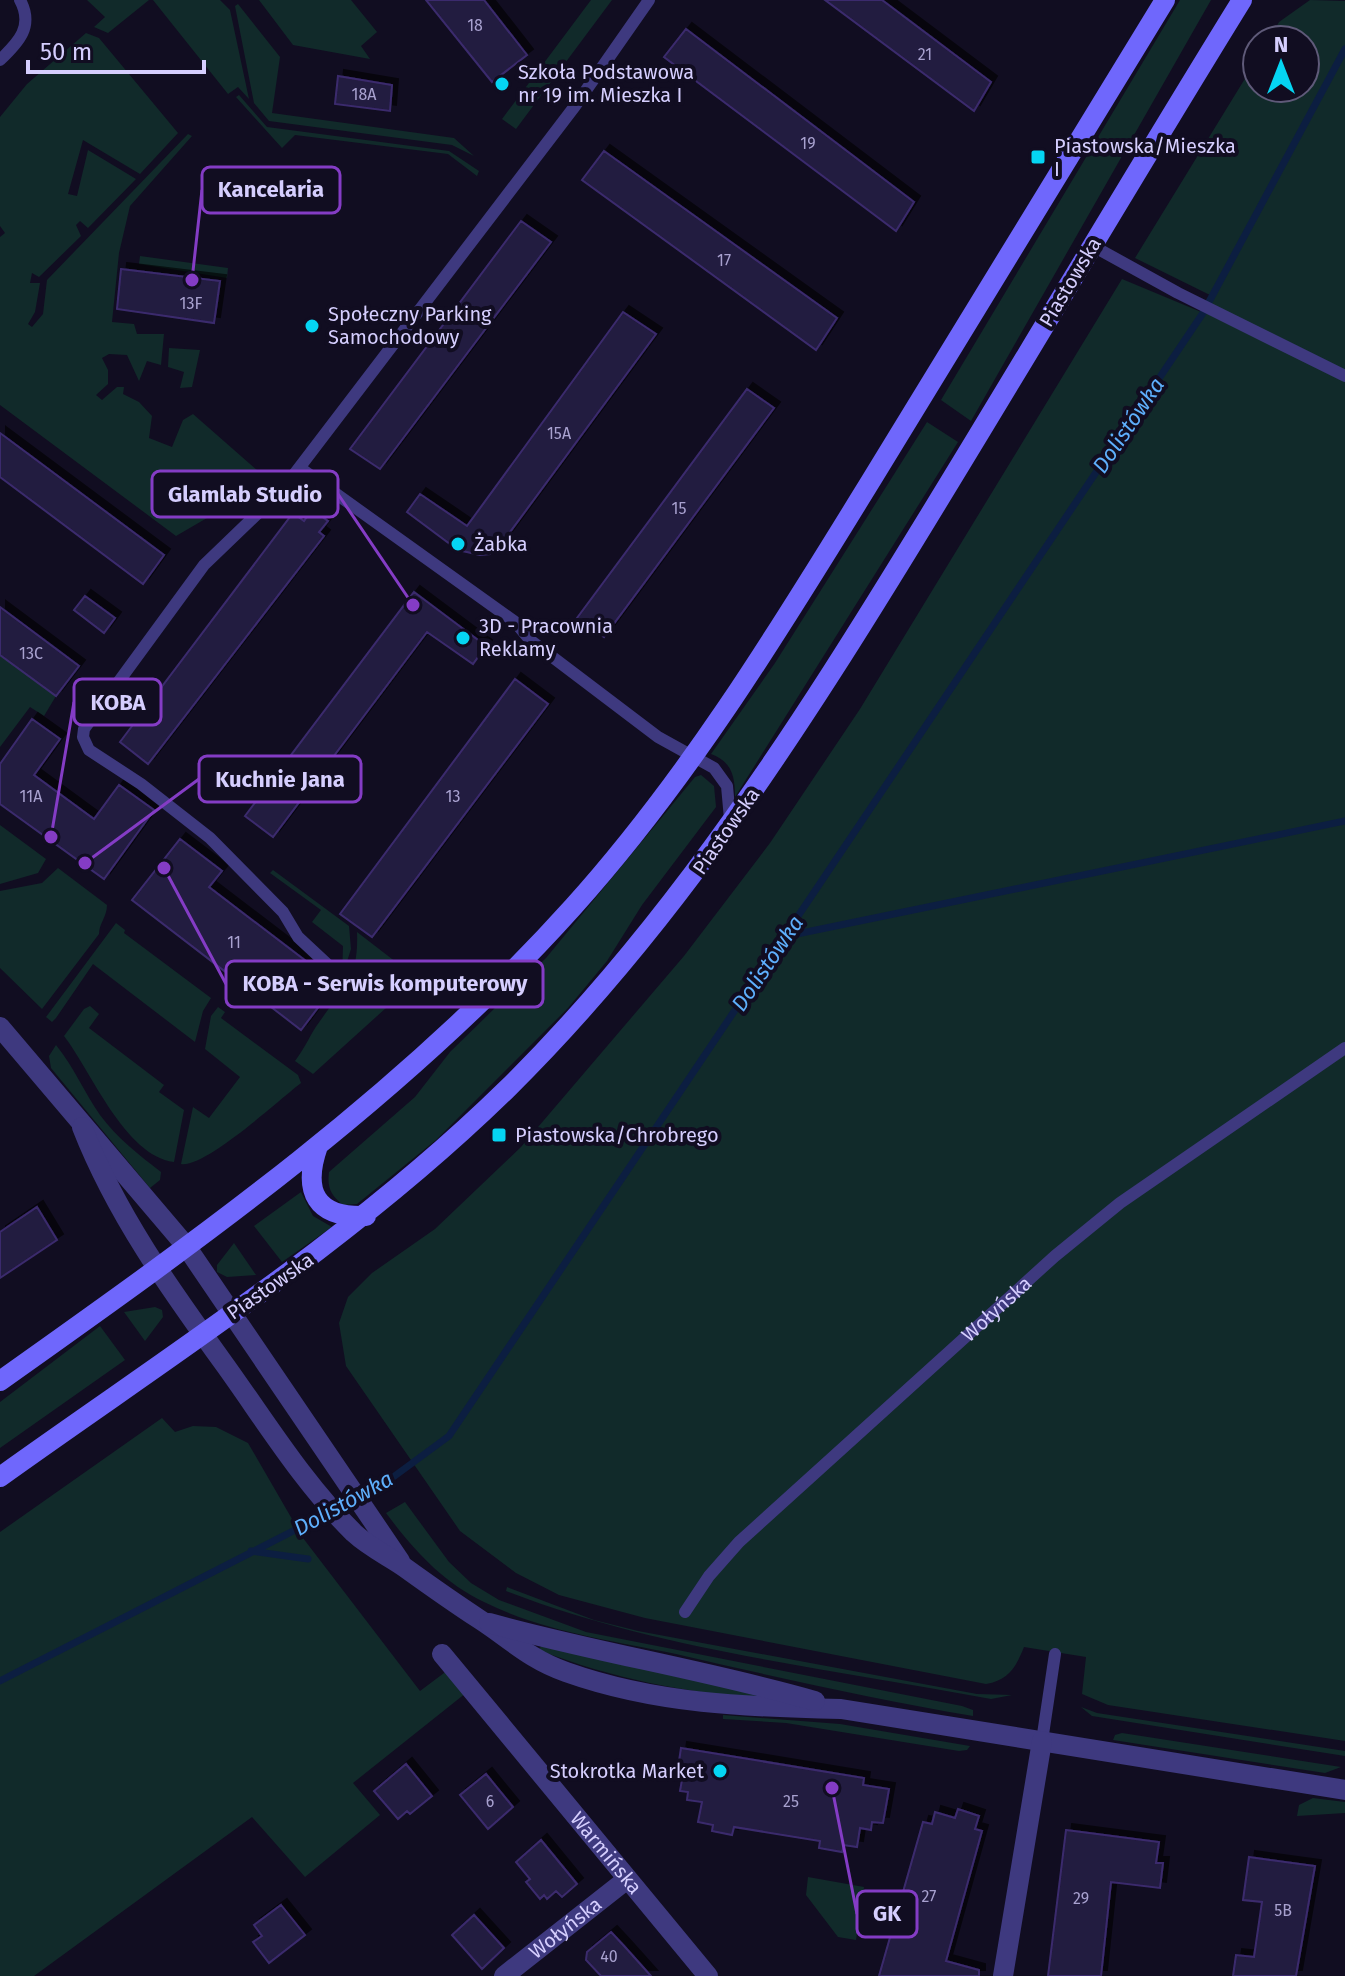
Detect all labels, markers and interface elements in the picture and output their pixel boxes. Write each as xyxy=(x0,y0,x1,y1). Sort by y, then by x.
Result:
house number: 18 xyxy=(467,16,483,35)
scale bar xyxy=(28,24,204,74)
north arrow xyxy=(1241,24,1321,104)
text: N xyxy=(1274,31,1288,58)
text: 50 m xyxy=(40,38,92,66)
house number: 21 xyxy=(918,45,932,64)
place label: Szkoła Podstawowa nr 19 im. Mieszka I xyxy=(518,60,694,107)
marker: Szkoła Podstawowa nr 19 im. Mieszka I xyxy=(493,75,511,93)
house number: 18A xyxy=(352,85,377,104)
house number: 19 xyxy=(800,134,816,153)
place label: Piastowska/Mieszka I xyxy=(1054,134,1236,181)
marker: Piastowska/Mieszka I xyxy=(1029,148,1047,166)
callout: Kancelaria xyxy=(202,167,340,213)
text: Kancelaria xyxy=(218,176,324,203)
street label: Piastowska xyxy=(1034,233,1106,331)
house number: 17 xyxy=(717,251,731,270)
house number: 13F xyxy=(180,294,203,313)
place label: Społeczny Parking Samochodowy xyxy=(328,302,492,349)
marker: Społeczny Parking Samochodowy xyxy=(303,317,321,335)
water label: Dolistówka xyxy=(1087,372,1170,478)
house number: 15A xyxy=(547,424,572,443)
callout: Glamlab Studio xyxy=(152,471,338,517)
text: Glamlab Studio xyxy=(168,481,322,508)
house number: 15 xyxy=(672,499,686,518)
place label: Żabka xyxy=(474,532,528,556)
marker: Żabka xyxy=(449,535,467,553)
place label: 3D - Pracownia Reklamy xyxy=(479,614,613,661)
marker: 3D - Pracownia Reklamy xyxy=(454,629,472,647)
house number: 13C xyxy=(19,644,43,663)
callout: KOBA xyxy=(74,679,161,725)
text: KOBA xyxy=(90,689,147,716)
callout: Kuchnie Jana xyxy=(199,756,361,802)
text: Kuchnie Jana xyxy=(215,766,345,793)
street label: Piastowska xyxy=(687,783,765,879)
house number: 11A xyxy=(20,787,43,806)
house number: 13 xyxy=(446,787,460,806)
water label: Dolistówka xyxy=(726,910,809,1016)
house number: 11 xyxy=(227,933,241,952)
callout: KOBA - Serwis komputerowy xyxy=(226,961,543,1007)
text: KOBA - Serwis komputerowy xyxy=(243,970,528,997)
place label: Piastowska/Chrobrego xyxy=(515,1123,719,1147)
marker: Piastowska/Chrobrego xyxy=(490,1126,508,1144)
street label: Piastowska xyxy=(222,1247,318,1325)
street label: Wołyńska xyxy=(957,1271,1037,1347)
water label: Dolistówka xyxy=(289,1465,398,1542)
place label: Stokrotka Market xyxy=(550,1759,705,1783)
marker: Stokrotka Market xyxy=(711,1762,729,1780)
house number: 6 xyxy=(486,1792,494,1811)
house number: 25 xyxy=(783,1792,799,1811)
street label: Warmińska xyxy=(565,1807,647,1899)
house number: 27 xyxy=(922,1887,936,1906)
house number: 29 xyxy=(1073,1889,1089,1908)
callout: GK xyxy=(857,1891,917,1937)
street label: Wołyńska xyxy=(524,1892,607,1964)
text: GK xyxy=(873,1900,902,1927)
house number: 5B xyxy=(1274,1901,1292,1920)
house number: 40 xyxy=(600,1947,618,1966)

